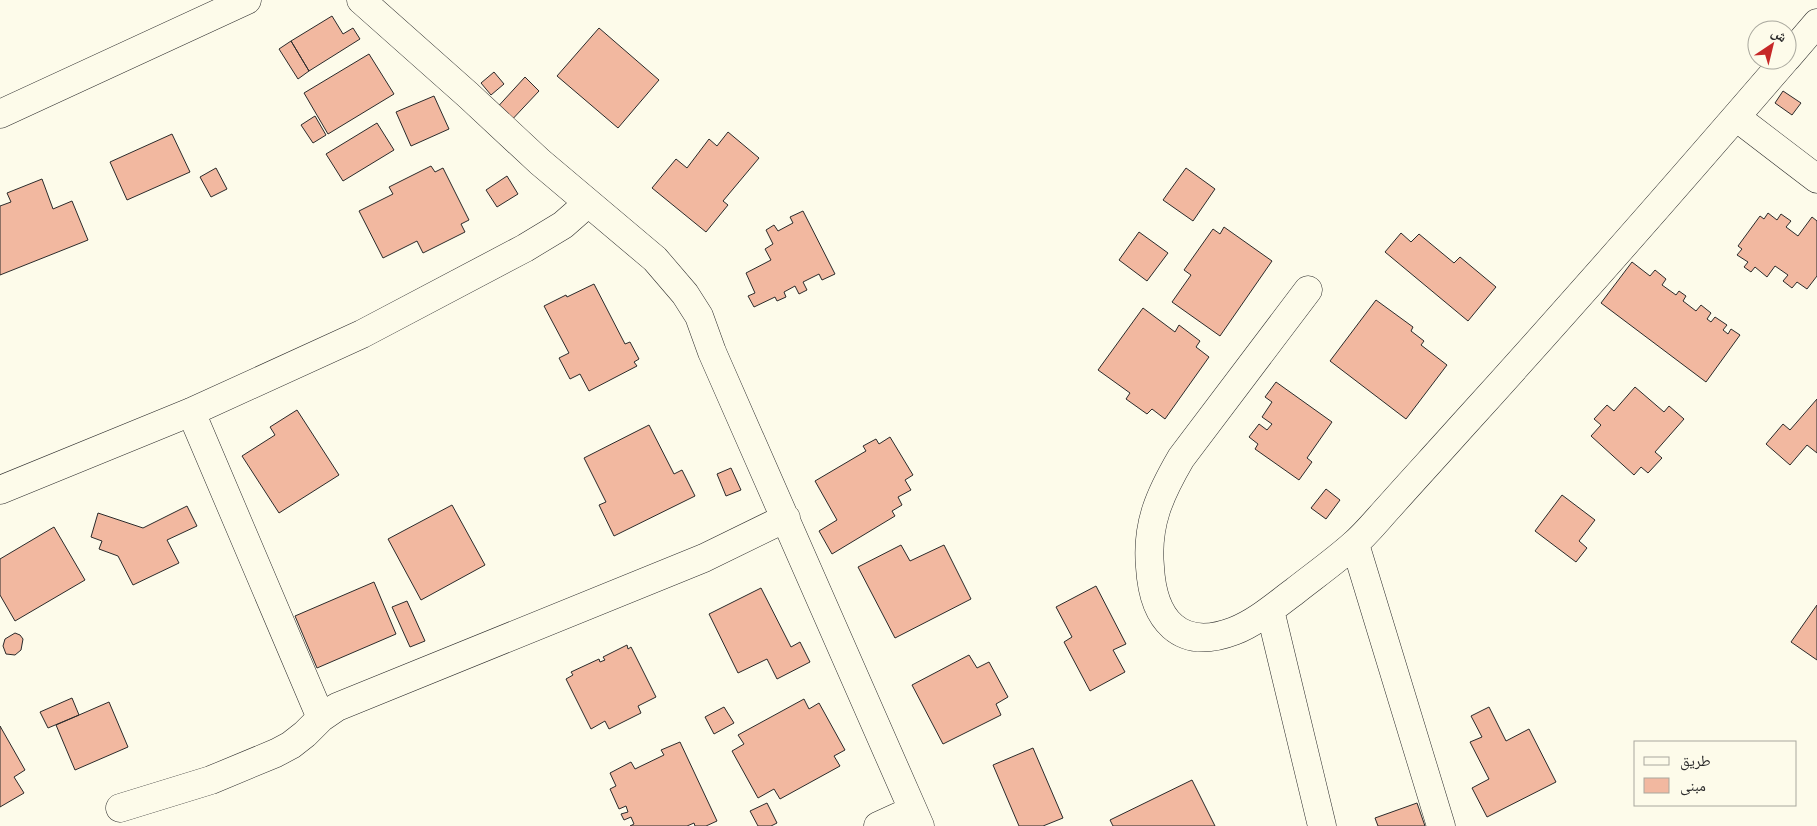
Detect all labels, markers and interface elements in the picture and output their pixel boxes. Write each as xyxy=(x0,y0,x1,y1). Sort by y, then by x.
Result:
north arrow xyxy=(1747,20,1797,70)
text: ش xyxy=(1768,23,1791,46)
legend xyxy=(1634,741,1797,806)
text: طريق xyxy=(1680,751,1711,771)
text: مبنى xyxy=(1680,776,1706,796)

